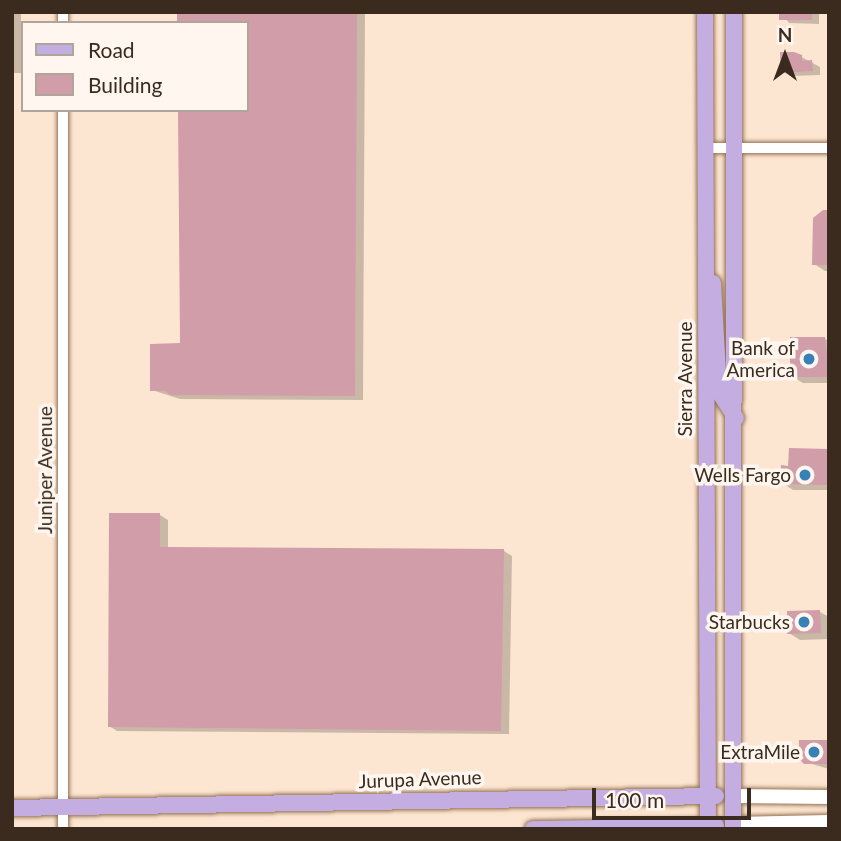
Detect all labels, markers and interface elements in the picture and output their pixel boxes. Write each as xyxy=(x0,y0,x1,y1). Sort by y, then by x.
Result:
legend xyxy=(21,21,248,112)
north arrow xyxy=(750,21,820,91)
text: N xyxy=(778,23,792,46)
text: Road xyxy=(88,37,135,62)
text: Building xyxy=(88,72,163,97)
street label: Sierra Avenue xyxy=(674,321,696,437)
place label: Bank of America xyxy=(727,337,795,381)
marker: Bank of America xyxy=(801,351,817,367)
street label: Juniper Avenue xyxy=(34,406,56,534)
place label: Wells Fargo xyxy=(694,464,791,486)
marker: Wells Fargo xyxy=(797,467,813,483)
place label: Starbucks xyxy=(709,611,790,633)
marker: Starbucks xyxy=(796,614,812,630)
place label: ExtraMile xyxy=(720,741,800,763)
marker: ExtraMile xyxy=(806,744,822,760)
street label: Jurupa Avenue xyxy=(358,765,482,793)
scale bar xyxy=(596,774,755,818)
text: 100 m xyxy=(605,787,664,812)

